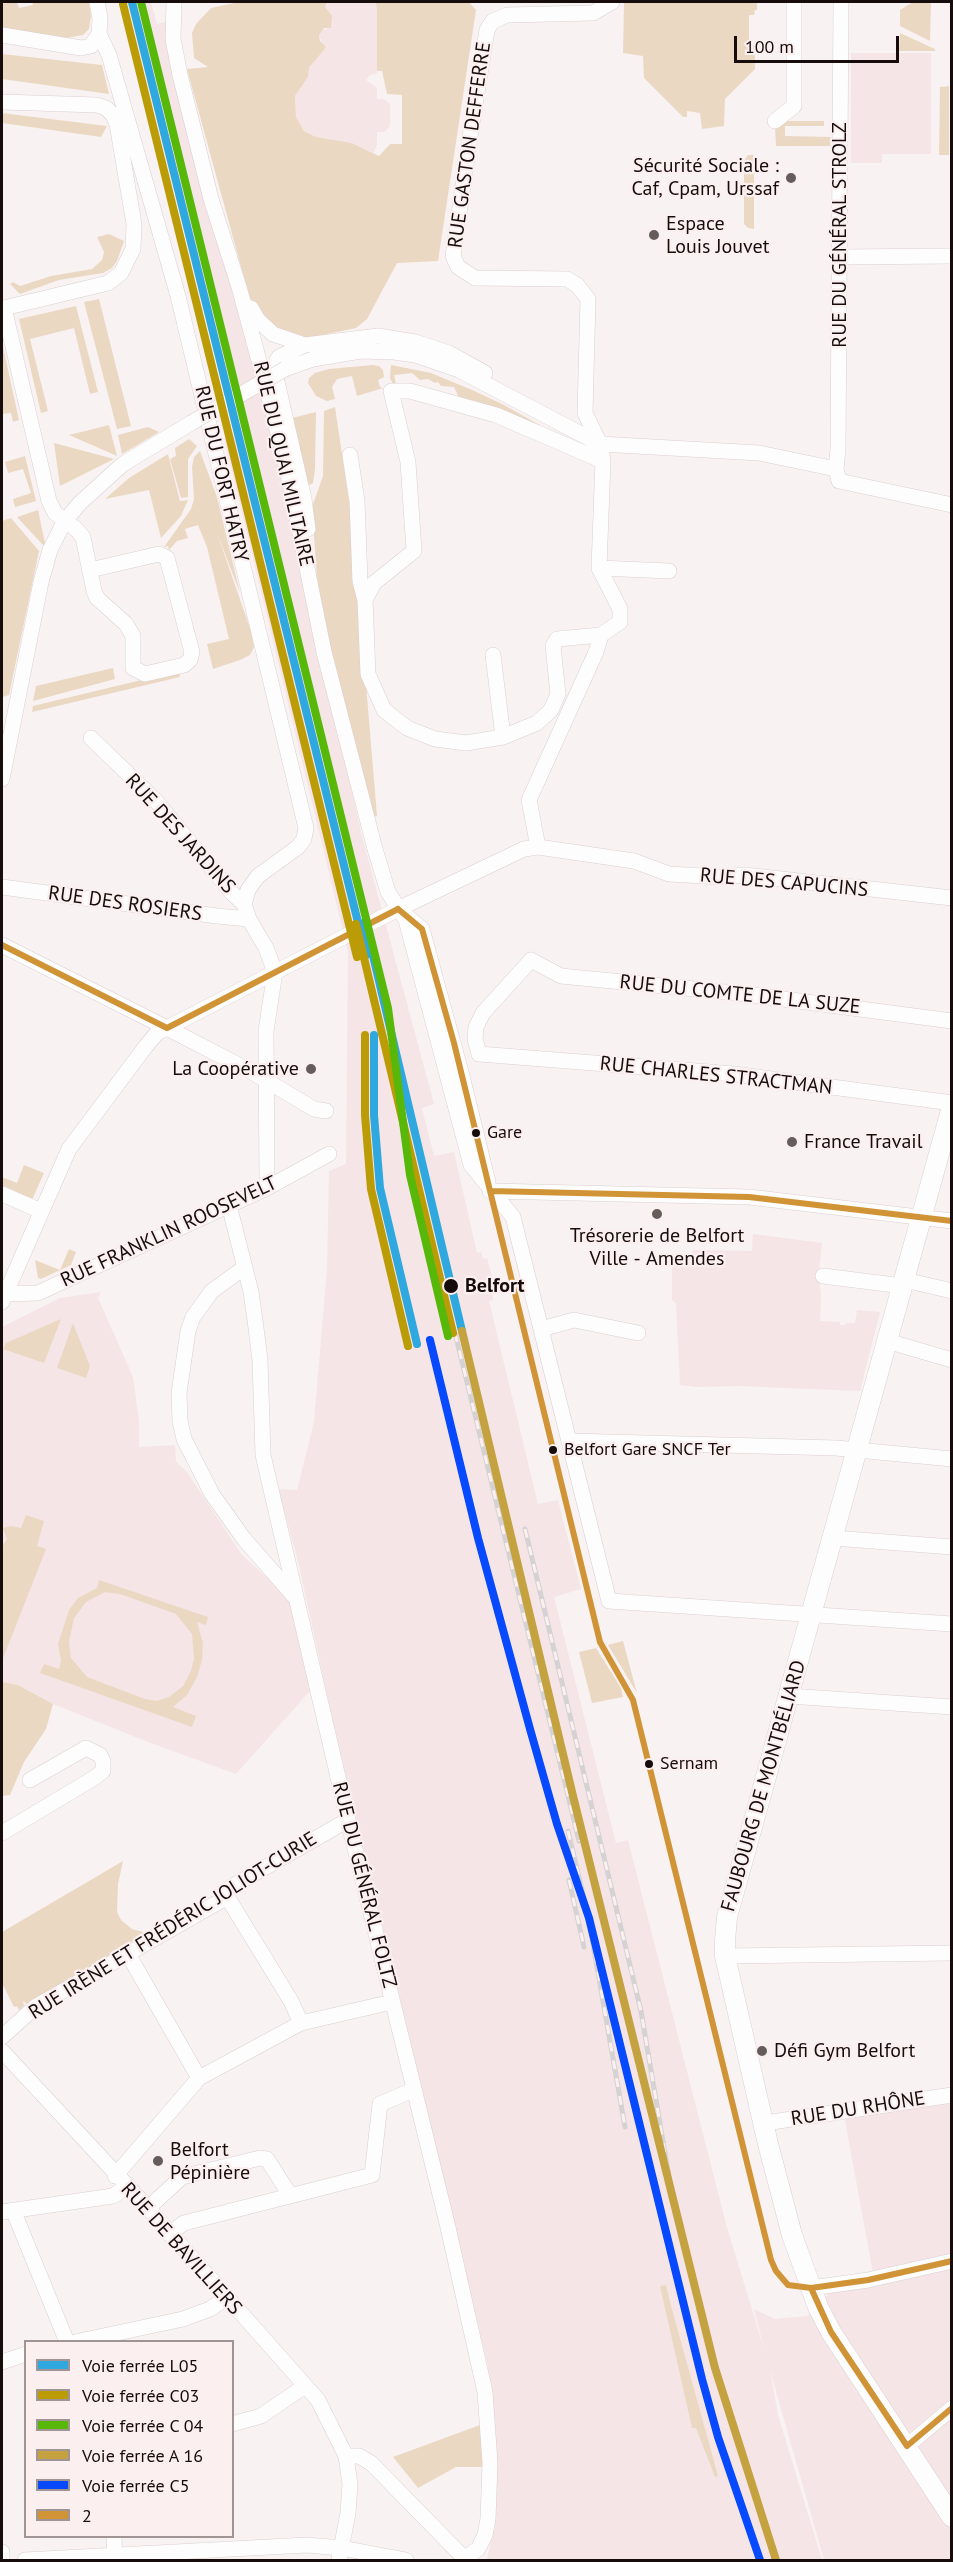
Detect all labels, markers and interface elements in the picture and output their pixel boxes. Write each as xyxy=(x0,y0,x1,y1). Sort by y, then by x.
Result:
scale bar xyxy=(737,24,902,62)
text: 100 m xyxy=(745,35,794,58)
street label: RUE GASTON DEFFERRE xyxy=(444,40,496,250)
street label: RUE DU GÉNÉRAL STROLZ xyxy=(828,122,852,348)
place label: Sécurité Sociale : Caf, Cpam, Urssaf xyxy=(631,154,779,201)
marker: Sécurité Sociale : Caf, Cpam, Urssaf xyxy=(784,171,798,185)
place label: Espace Louis Jouvet xyxy=(666,212,769,259)
marker: Espace Louis Jouvet xyxy=(647,228,661,242)
street label: RUE DU QUAI MILITAIRE xyxy=(248,359,318,569)
street label: RUE DU FORT HATRY xyxy=(189,383,253,565)
street label: RUE DES JARDINS xyxy=(120,769,240,899)
street label: RUE DES CAPUCINS xyxy=(699,864,869,902)
street label: RUE DES ROSIERS xyxy=(47,881,203,927)
street label: RUE DU COMTE DE LA SUZE xyxy=(618,970,862,1020)
street label: RUE CHARLES STRACTMAN xyxy=(599,1052,833,1100)
place label: La Coopérative xyxy=(172,1057,299,1081)
marker: La Coopérative xyxy=(304,1062,318,1076)
place label: Gare xyxy=(487,1122,522,1144)
marker: Gare xyxy=(470,1127,482,1139)
place label: France Travail xyxy=(804,1130,923,1154)
marker: France Travail xyxy=(785,1135,799,1149)
street label: RUE FRANKLIN ROOSEVELT xyxy=(57,1171,281,1293)
marker: Trésorerie de Belfort Ville - Amendes xyxy=(650,1207,664,1221)
place label: Trésorerie de Belfort Ville - Amendes xyxy=(570,1224,744,1271)
place label: Belfort xyxy=(465,1274,525,1298)
marker: Belfort xyxy=(442,1277,460,1295)
place label: Belfort Gare SNCF Ter xyxy=(564,1439,731,1461)
marker: Belfort Gare SNCF Ter xyxy=(547,1444,559,1456)
street label: FAUBOURG DE MONTBÉLIARD xyxy=(717,1657,811,1915)
place label: Sernam xyxy=(660,1753,718,1775)
marker: Sernam xyxy=(643,1758,655,1770)
street label: RUE DU GÉNÉRAL FOLTZ xyxy=(327,1779,401,1991)
street label: RUE IRÈNE ET FRÉDÉRIC JOLIOT-CURIE xyxy=(24,1827,322,2025)
place label: Défi Gym Belfort xyxy=(774,2039,915,2063)
marker: Défi Gym Belfort xyxy=(755,2044,769,2058)
street label: RUE DU RHÔNE xyxy=(789,2087,927,2131)
place label: Belfort Pépinière xyxy=(170,2138,250,2185)
marker: Belfort Pépinière xyxy=(151,2154,165,2168)
street label: RUE DE BAVILLIERS xyxy=(115,2178,247,2320)
legend xyxy=(24,2340,234,2538)
text: Voie ferrée L05 xyxy=(82,2354,198,2377)
text: Voie ferrée C03 xyxy=(82,2384,199,2407)
text: Voie ferrée C 04 xyxy=(82,2414,203,2437)
text: Voie ferrée A 16 xyxy=(82,2444,203,2467)
text: Voie ferrée C5 xyxy=(82,2474,190,2497)
text: 2 xyxy=(82,2504,92,2527)

